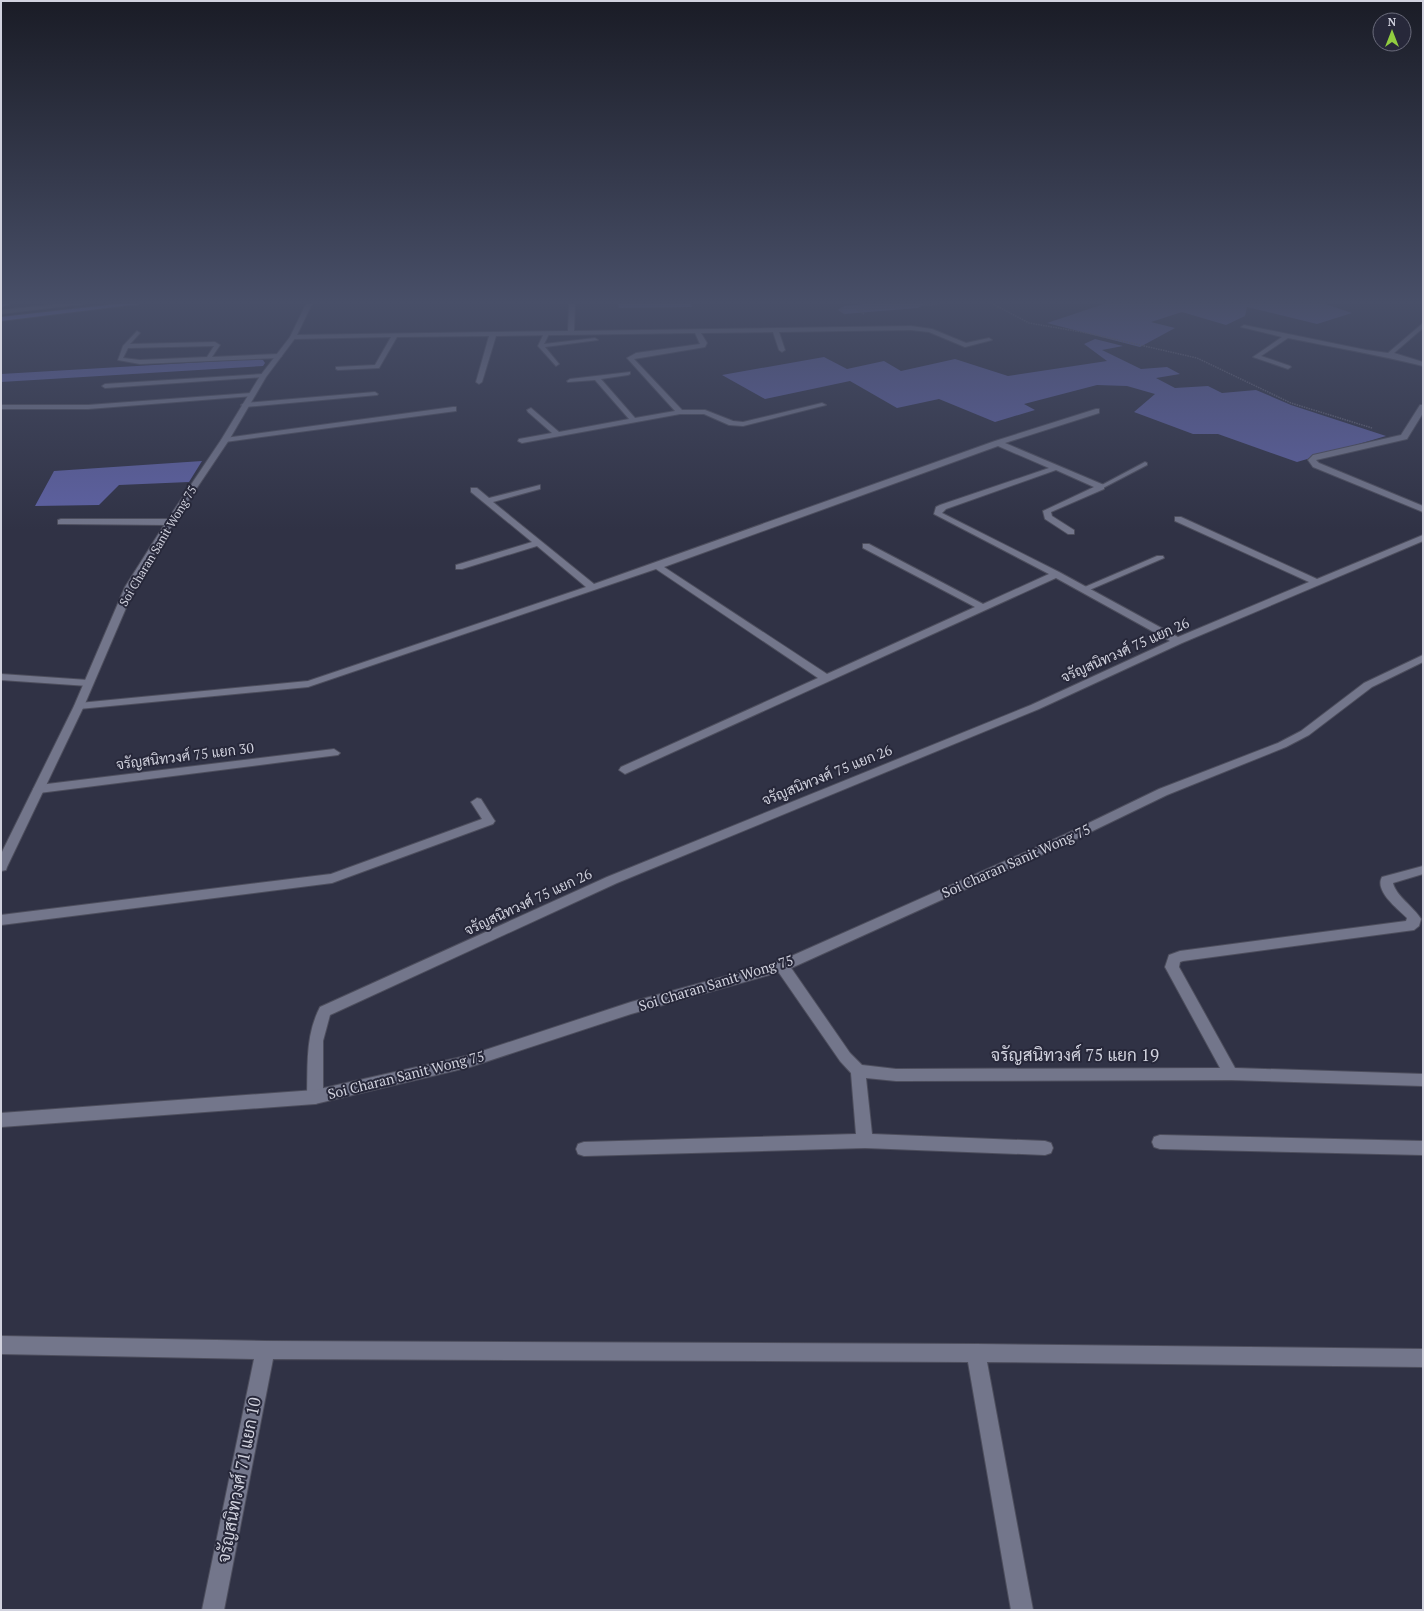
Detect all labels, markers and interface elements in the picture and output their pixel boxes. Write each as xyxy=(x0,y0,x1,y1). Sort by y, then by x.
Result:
north arrow xyxy=(1372,12,1412,52)
text: N xyxy=(1388,15,1397,29)
street label: Soi Charan Sanit Wong 75 xyxy=(116,483,200,609)
street label: จรัญสนิทวงศ์ 75 แยก 26 xyxy=(1058,612,1192,686)
street label: จรัญสนิทวงศ์ 75 แยก 30 xyxy=(115,738,255,773)
street label: จรัญสนิทวงศ์ 75 แยก 26 xyxy=(759,740,895,809)
street label: Soi Charan Sanit Wong 75 xyxy=(938,819,1093,902)
street label: จรัญสนิทวงศ์ 75 แยก 26 xyxy=(461,863,595,939)
street label: Soi Charan Sanit Wong 75 xyxy=(636,950,796,1015)
street label: จรัญสนิทวงศ์ 75 แยก 19 xyxy=(991,1043,1159,1066)
street label: Soi Charan Sanit Wong 75 xyxy=(325,1046,486,1103)
street label: จรัญสนิทวงศ์ 71 แยก 10 xyxy=(211,1395,266,1565)

